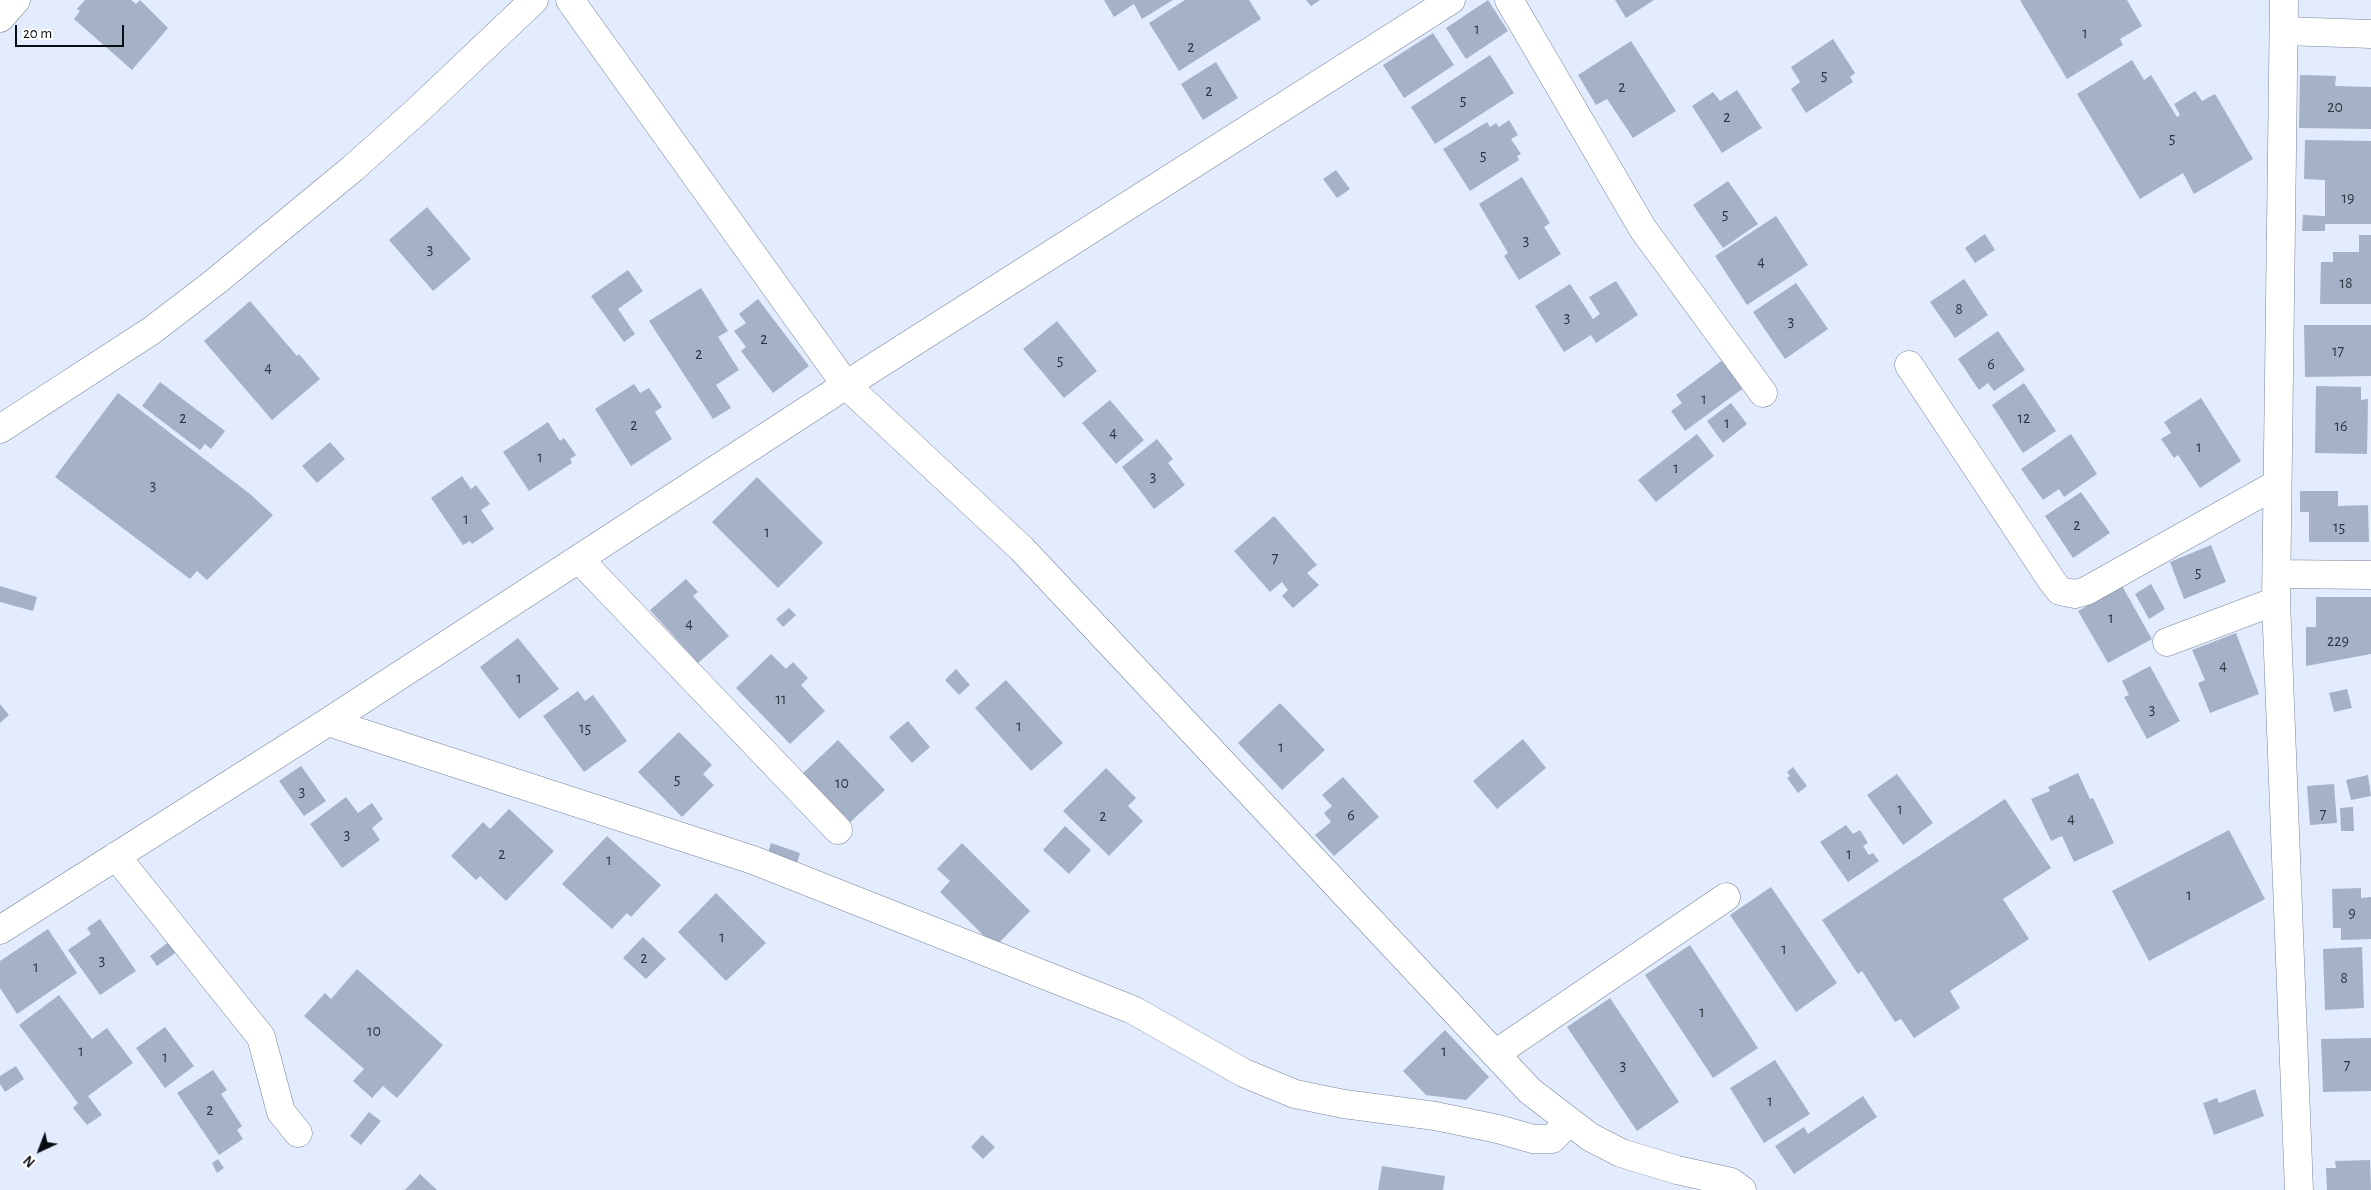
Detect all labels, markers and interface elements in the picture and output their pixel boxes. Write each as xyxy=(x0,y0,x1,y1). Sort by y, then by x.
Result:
scale bar xyxy=(18,15,126,47)
house number: 1 xyxy=(1474,19,1480,39)
house number: 1 xyxy=(2082,23,2088,43)
text: 20 m xyxy=(23,26,52,41)
house number: 2 xyxy=(1187,37,1195,57)
house number: 5 xyxy=(1821,65,1827,85)
house number: 2 xyxy=(1618,77,1626,97)
house number: 2 xyxy=(1205,81,1213,101)
house number: 5 xyxy=(1460,90,1466,110)
house number: 20 xyxy=(2327,97,2343,117)
house number: 2 xyxy=(1723,107,1731,127)
house number: 5 xyxy=(2169,128,2175,148)
house number: 5 xyxy=(1480,145,1486,165)
house number: 19 xyxy=(2341,188,2355,208)
house number: 5 xyxy=(1722,204,1728,224)
house number: 3 xyxy=(1523,230,1529,250)
house number: 3 xyxy=(427,239,433,259)
house number: 4 xyxy=(1757,251,1765,271)
house number: 18 xyxy=(2339,273,2353,293)
house number: 8 xyxy=(1955,299,1963,319)
house number: 3 xyxy=(1564,307,1570,327)
house number: 3 xyxy=(1788,311,1794,331)
house number: 2 xyxy=(760,329,768,349)
house number: 17 xyxy=(2332,341,2344,361)
house number: 2 xyxy=(695,344,703,364)
house number: 5 xyxy=(1057,350,1063,370)
house number: 6 xyxy=(1987,354,1995,374)
house number: 4 xyxy=(264,357,272,377)
house number: 1 xyxy=(1701,389,1707,409)
house number: 2 xyxy=(179,408,187,428)
house number: 12 xyxy=(2018,408,2030,428)
house number: 1 xyxy=(1724,413,1730,433)
house number: 2 xyxy=(630,415,638,435)
house number: 16 xyxy=(2334,416,2348,436)
house number: 4 xyxy=(1109,422,1117,442)
house number: 1 xyxy=(2196,437,2202,457)
house number: 1 xyxy=(537,447,543,467)
house number: 1 xyxy=(1673,458,1679,478)
house number: 3 xyxy=(1150,466,1156,486)
house number: 3 xyxy=(150,475,156,495)
house number: 1 xyxy=(463,509,469,529)
house number: 2 xyxy=(2073,515,2081,535)
house number: 15 xyxy=(2333,517,2345,537)
house number: 1 xyxy=(764,522,770,542)
house number: 7 xyxy=(1272,548,1278,568)
house number: 5 xyxy=(2195,562,2201,582)
house number: 1 xyxy=(2108,608,2114,628)
house number: 4 xyxy=(685,613,693,633)
house number: 229 xyxy=(2327,631,2349,651)
house number: 4 xyxy=(2219,655,2227,675)
house number: 1 xyxy=(516,668,522,688)
house number: 11 xyxy=(775,689,787,709)
house number: 3 xyxy=(2149,699,2155,719)
house number: 1 xyxy=(1016,716,1022,736)
house number: 15 xyxy=(579,718,591,738)
house number: 1 xyxy=(1278,737,1284,757)
house number: 5 xyxy=(674,769,680,789)
house number: 10 xyxy=(835,773,849,793)
house number: 3 xyxy=(299,781,305,801)
house number: 1 xyxy=(1897,799,1903,819)
house number: 7 xyxy=(2320,804,2326,824)
house number: 6 xyxy=(1347,805,1355,825)
house number: 2 xyxy=(1099,806,1107,826)
house number: 4 xyxy=(2067,808,2075,828)
house number: 3 xyxy=(344,824,350,844)
house number: 2 xyxy=(498,844,506,864)
house number: 1 xyxy=(1846,844,1852,864)
house number: 1 xyxy=(606,850,612,870)
house number: 1 xyxy=(2186,885,2192,905)
house number: 9 xyxy=(2348,903,2356,923)
house number: 1 xyxy=(719,927,725,947)
house number: 1 xyxy=(1781,939,1787,959)
house number: 2 xyxy=(640,948,648,968)
house number: 3 xyxy=(99,950,105,970)
house number: 1 xyxy=(33,957,39,977)
house number: 8 xyxy=(2340,968,2348,988)
house number: 1 xyxy=(1699,1002,1705,1022)
house number: 10 xyxy=(367,1021,381,1041)
house number: 1 xyxy=(78,1041,84,1061)
house number: 1 xyxy=(1441,1041,1447,1061)
house number: 1 xyxy=(162,1047,168,1067)
house number: 3 xyxy=(1620,1055,1626,1075)
house number: 7 xyxy=(2344,1055,2350,1075)
house number: 1 xyxy=(1767,1091,1773,1111)
house number: 2 xyxy=(206,1100,214,1120)
north arrow xyxy=(15,1125,65,1175)
text: N xyxy=(21,1153,38,1169)

